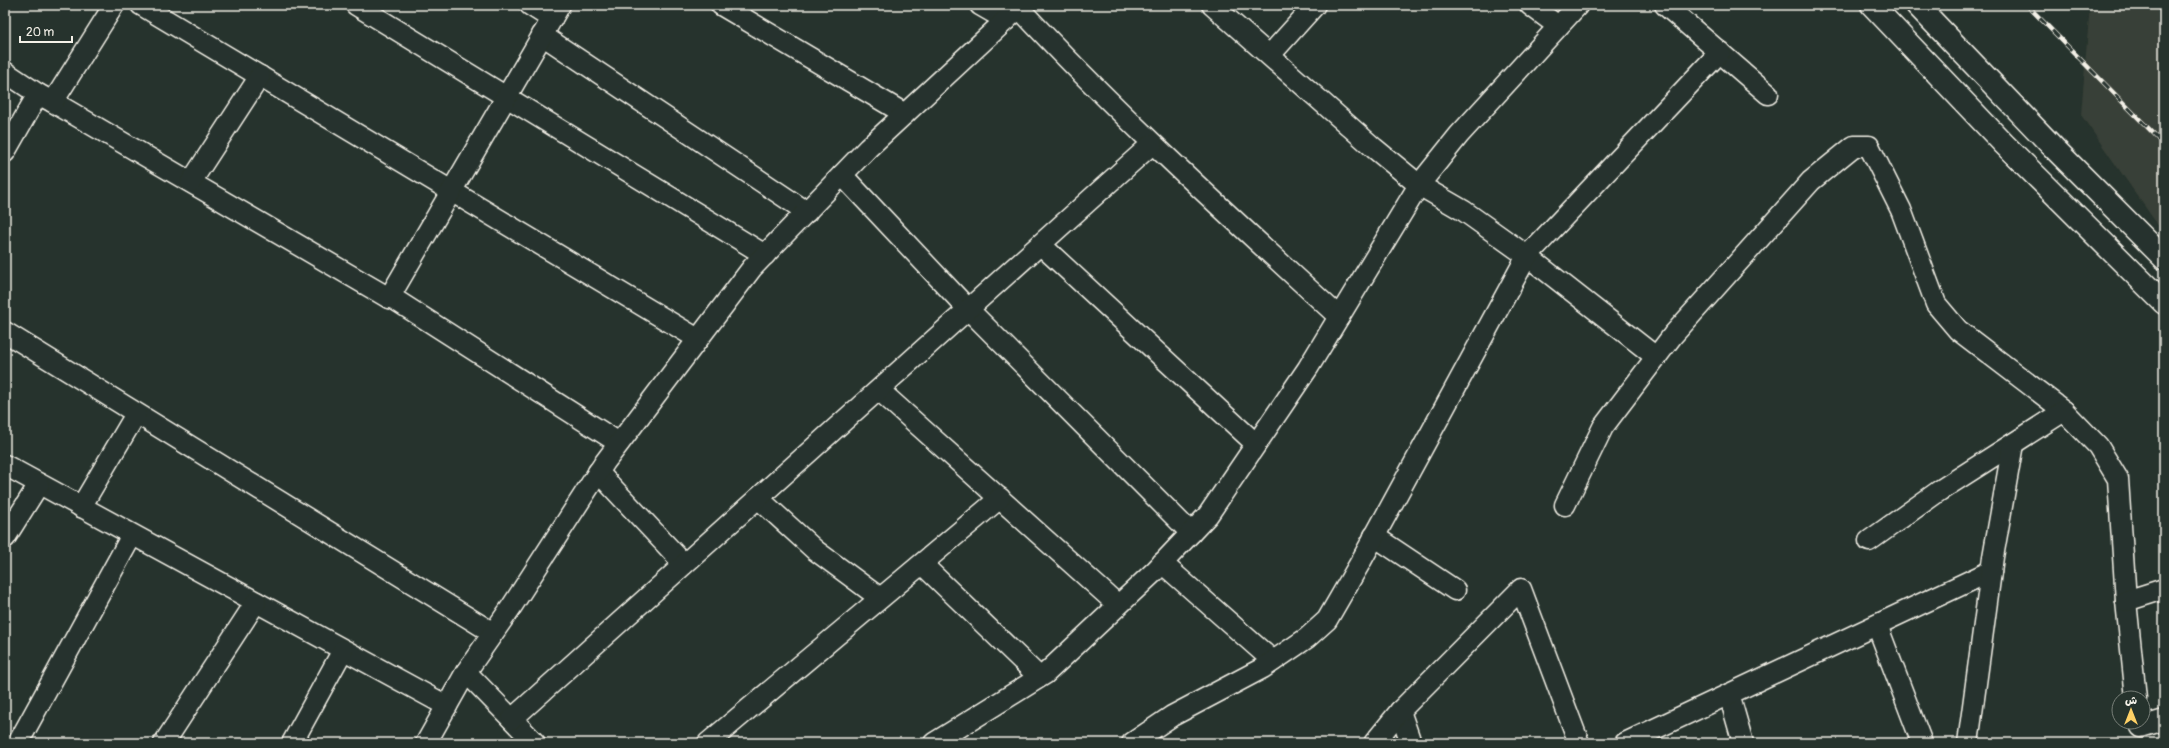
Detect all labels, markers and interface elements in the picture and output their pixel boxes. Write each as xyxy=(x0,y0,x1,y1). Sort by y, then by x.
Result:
scale bar xyxy=(20,18,72,44)
text: 20 m xyxy=(26,25,55,40)
north arrow xyxy=(2111,690,2151,730)
text: ش xyxy=(2125,694,2137,707)

